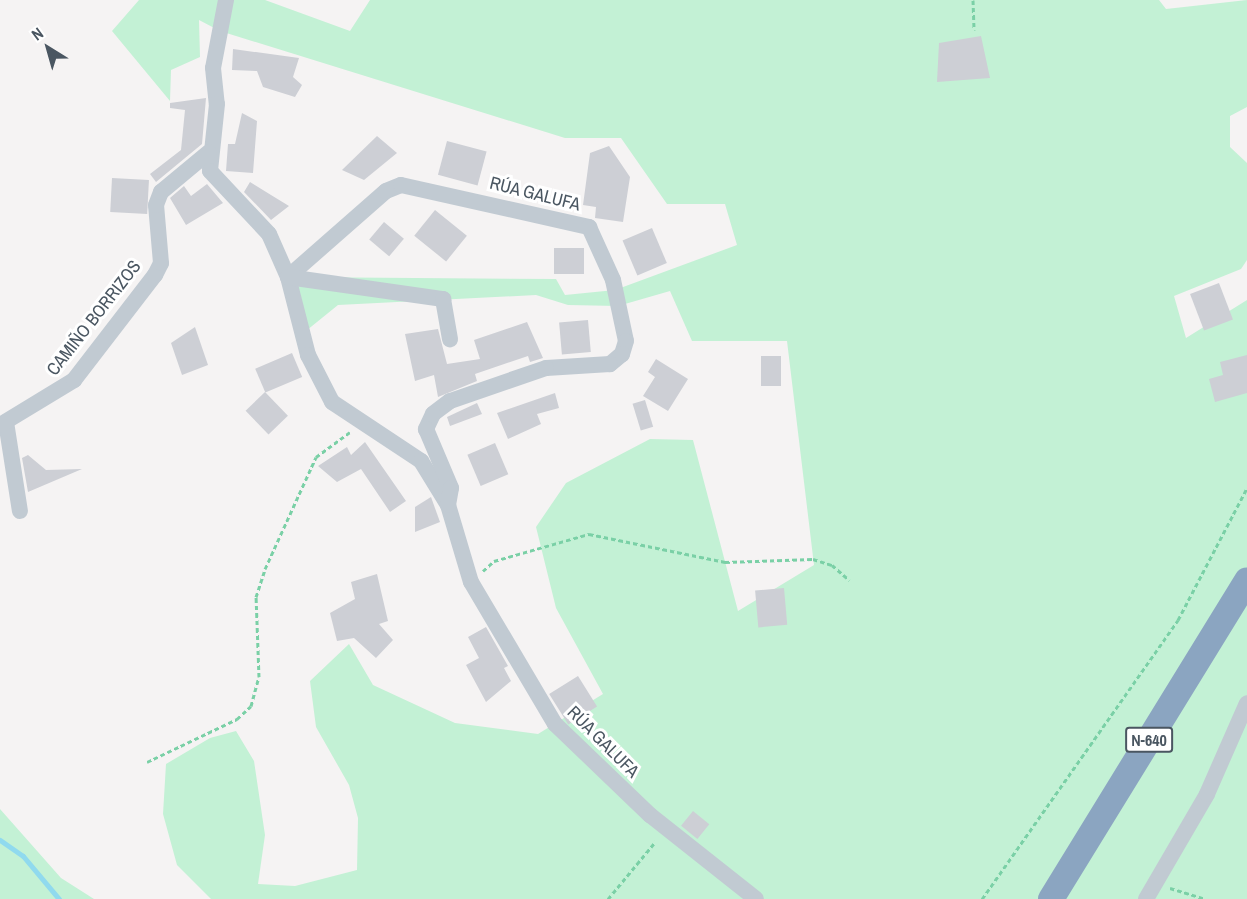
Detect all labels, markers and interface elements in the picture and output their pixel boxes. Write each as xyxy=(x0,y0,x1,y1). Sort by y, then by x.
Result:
north arrow xyxy=(18,18,78,78)
text: N xyxy=(27,22,48,45)
street label: RÚA GALUFA xyxy=(487,172,583,216)
street label: CAMIÑO BORRIZOS xyxy=(42,256,146,380)
street label: RÚA GALUFA xyxy=(562,701,644,783)
road number: N-640 xyxy=(1125,727,1173,753)

